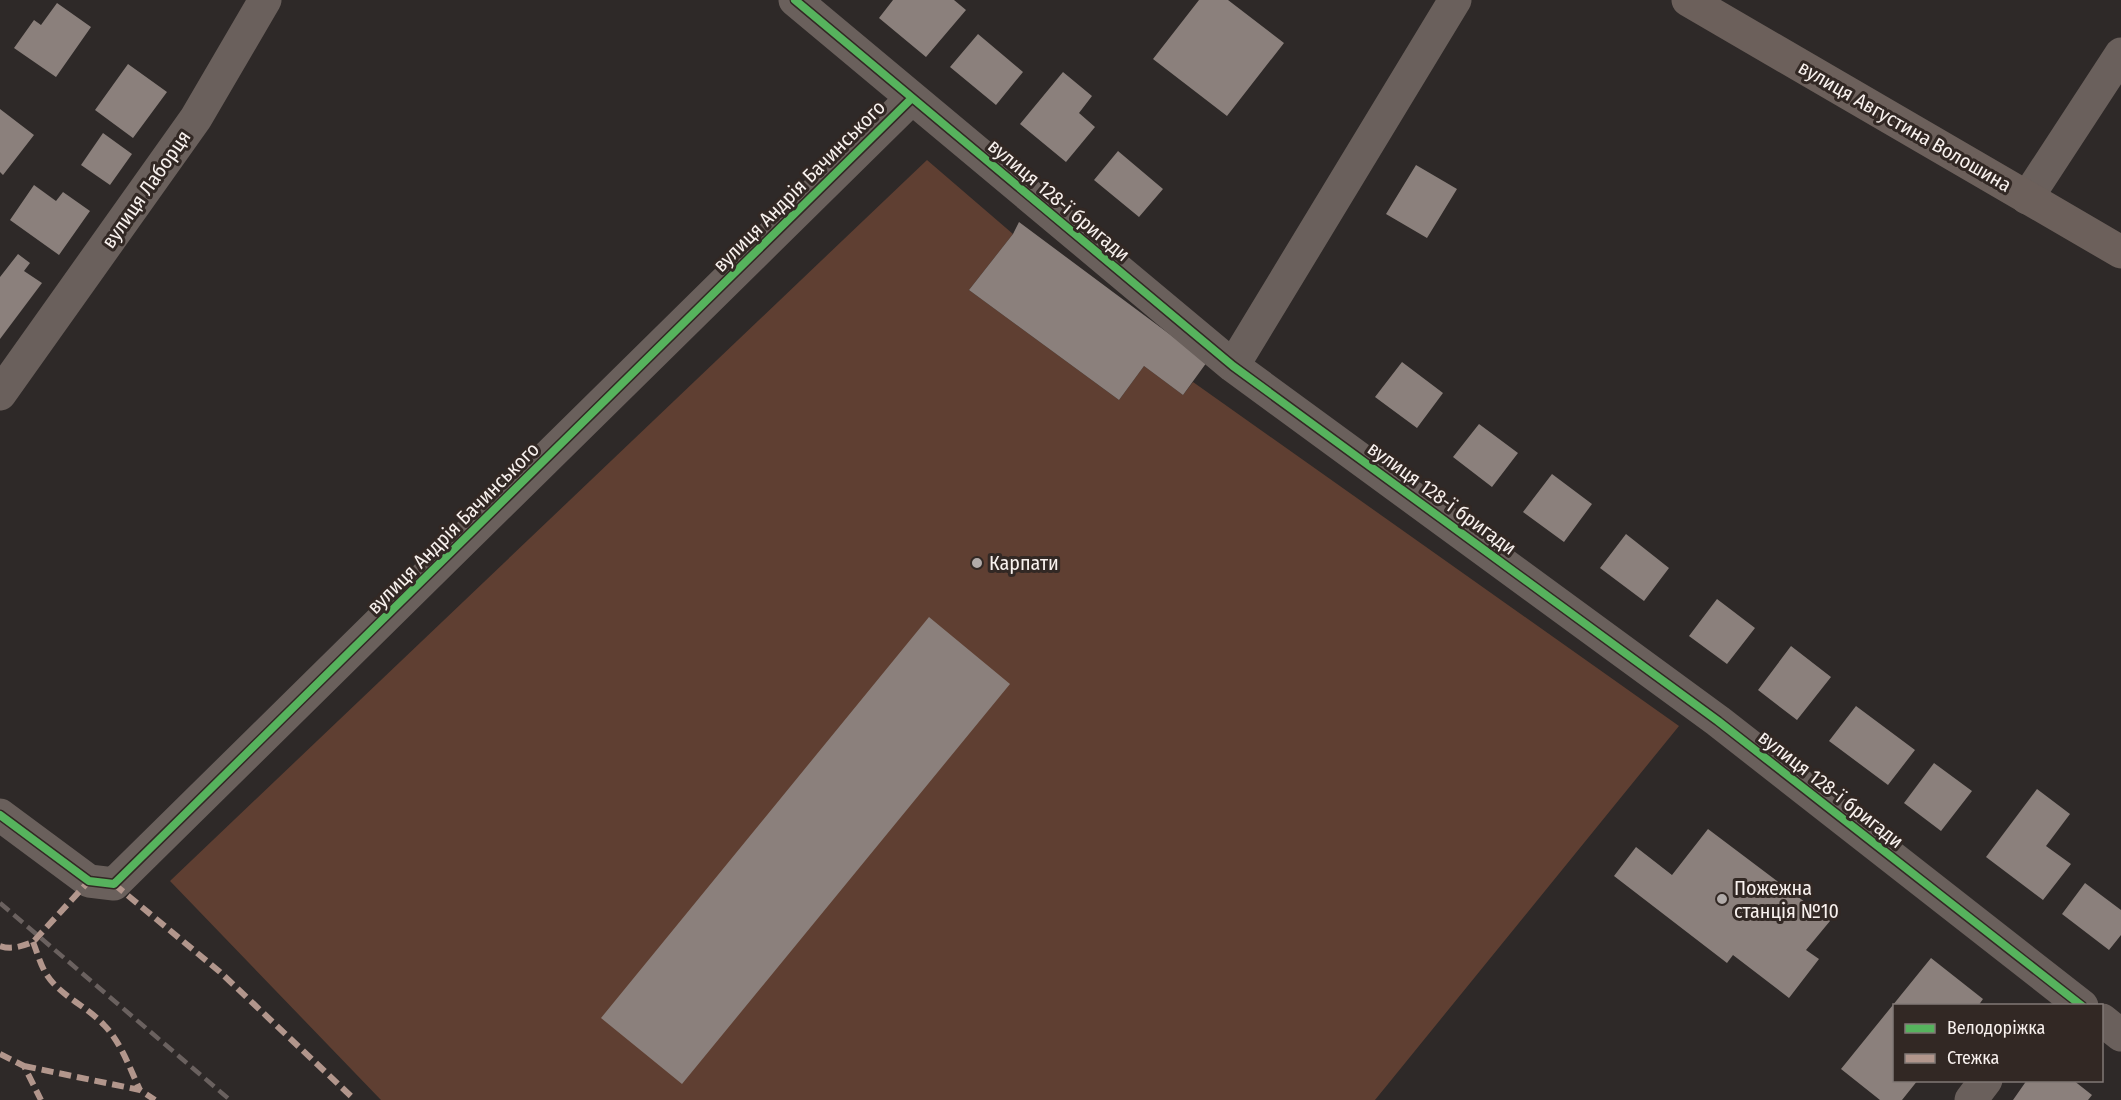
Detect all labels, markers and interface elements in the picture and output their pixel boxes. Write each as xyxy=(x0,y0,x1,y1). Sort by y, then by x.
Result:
street label: вулиця Августина Волошина xyxy=(1794,55,2016,197)
street label: вулиця Андрія Бачинського xyxy=(708,95,890,277)
street label: вулиця Лаборця xyxy=(97,125,195,253)
street label: вулиця 128-ї бригади xyxy=(983,134,1135,266)
street label: вулиця 128-ї бригади xyxy=(1363,436,1521,560)
street label: вулиця Андрія Бачинського xyxy=(362,437,544,619)
place label: Карпати xyxy=(989,551,1059,575)
marker: Карпати xyxy=(970,556,984,570)
street label: вулиця 128-ї бригади xyxy=(1754,725,1908,853)
place label: Пожежна станція №10 xyxy=(1734,876,1839,923)
marker: Пожежна станція №10 xyxy=(1715,892,1729,906)
legend xyxy=(1893,1004,2103,1082)
text: Велодоріжка xyxy=(1947,1017,2045,1039)
text: Стежка xyxy=(1947,1047,2000,1069)

